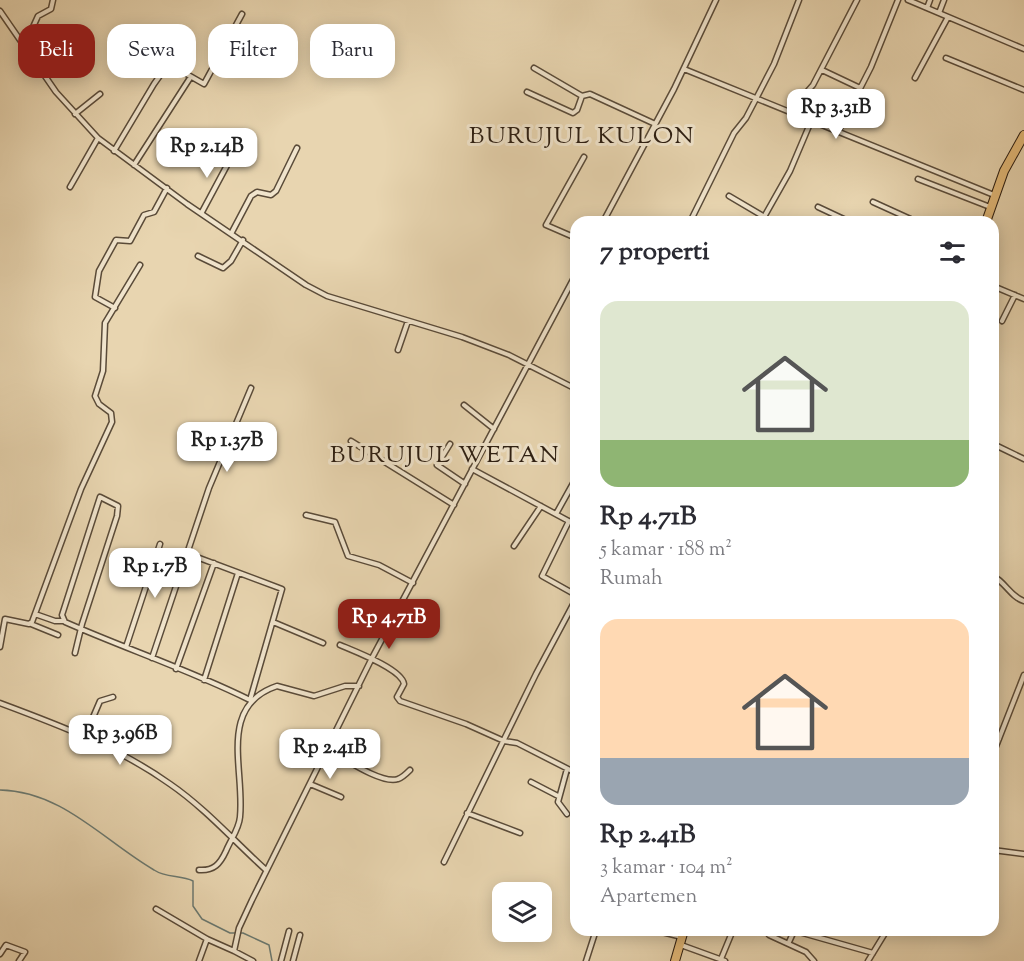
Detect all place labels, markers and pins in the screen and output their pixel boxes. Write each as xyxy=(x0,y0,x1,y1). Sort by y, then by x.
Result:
pin: Rp 3.31B xyxy=(774,89,898,140)
pin: Rp 2.14B xyxy=(145,128,269,179)
pin: Rp 1.37B xyxy=(165,422,289,473)
pin: Rp 1.7B xyxy=(100,548,210,599)
pin: Rp 4.71B xyxy=(327,599,451,650)
pin: Rp 3.96B xyxy=(58,715,182,766)
pin: Rp 2.41B xyxy=(268,729,392,780)

